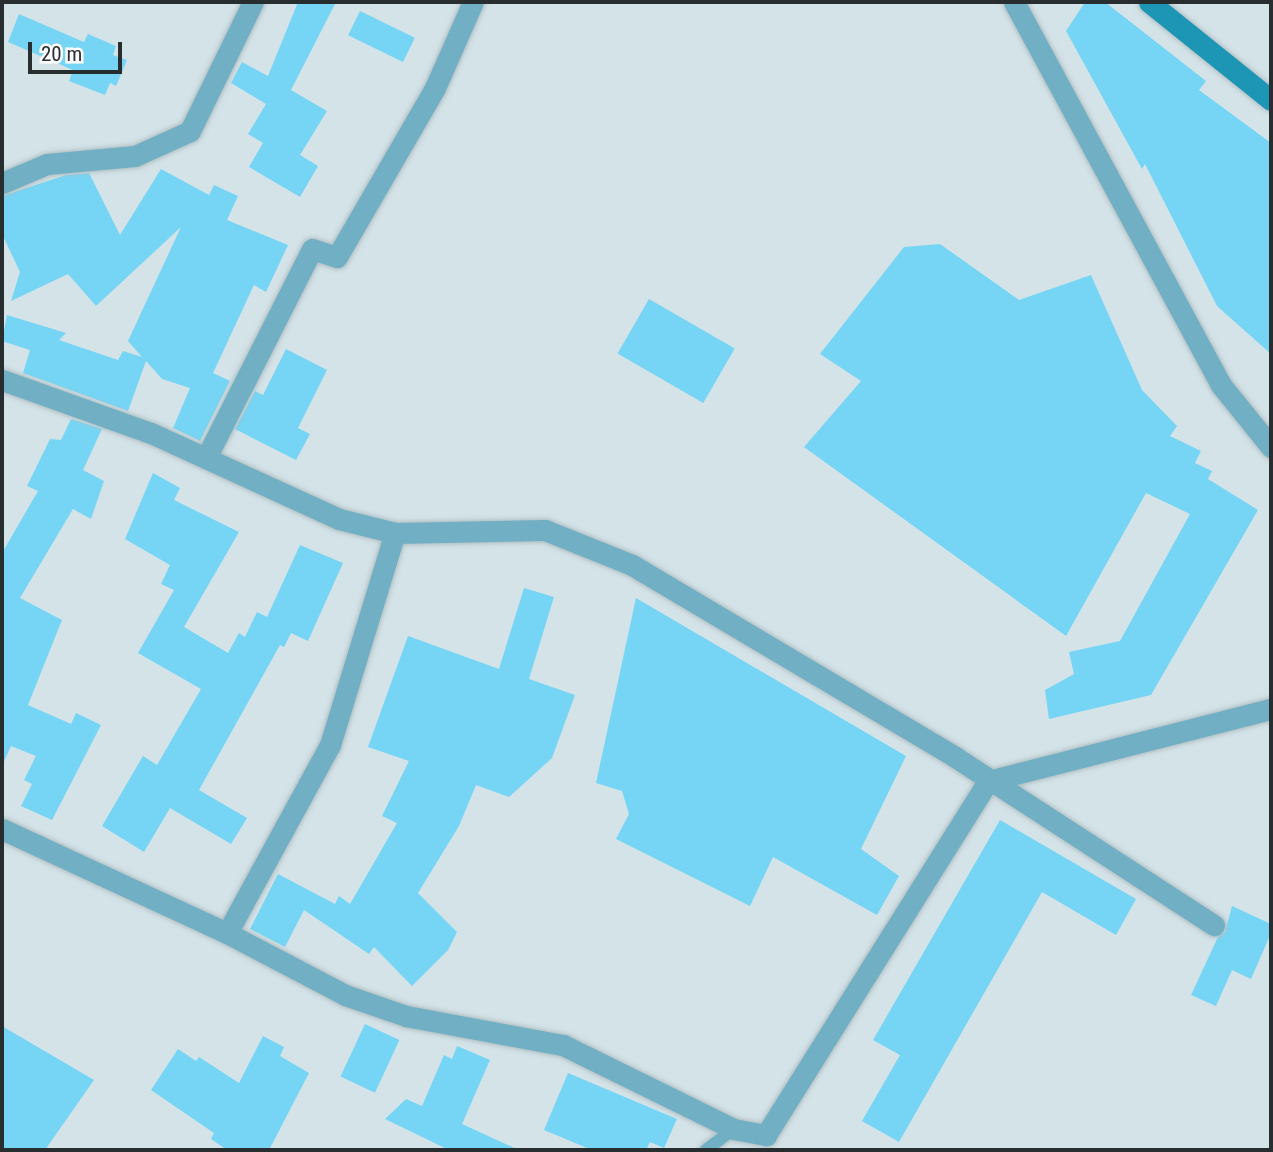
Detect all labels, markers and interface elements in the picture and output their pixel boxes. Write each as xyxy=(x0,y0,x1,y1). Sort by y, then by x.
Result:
scale bar xyxy=(32,28,126,72)
text: 20 m xyxy=(41,42,82,66)

